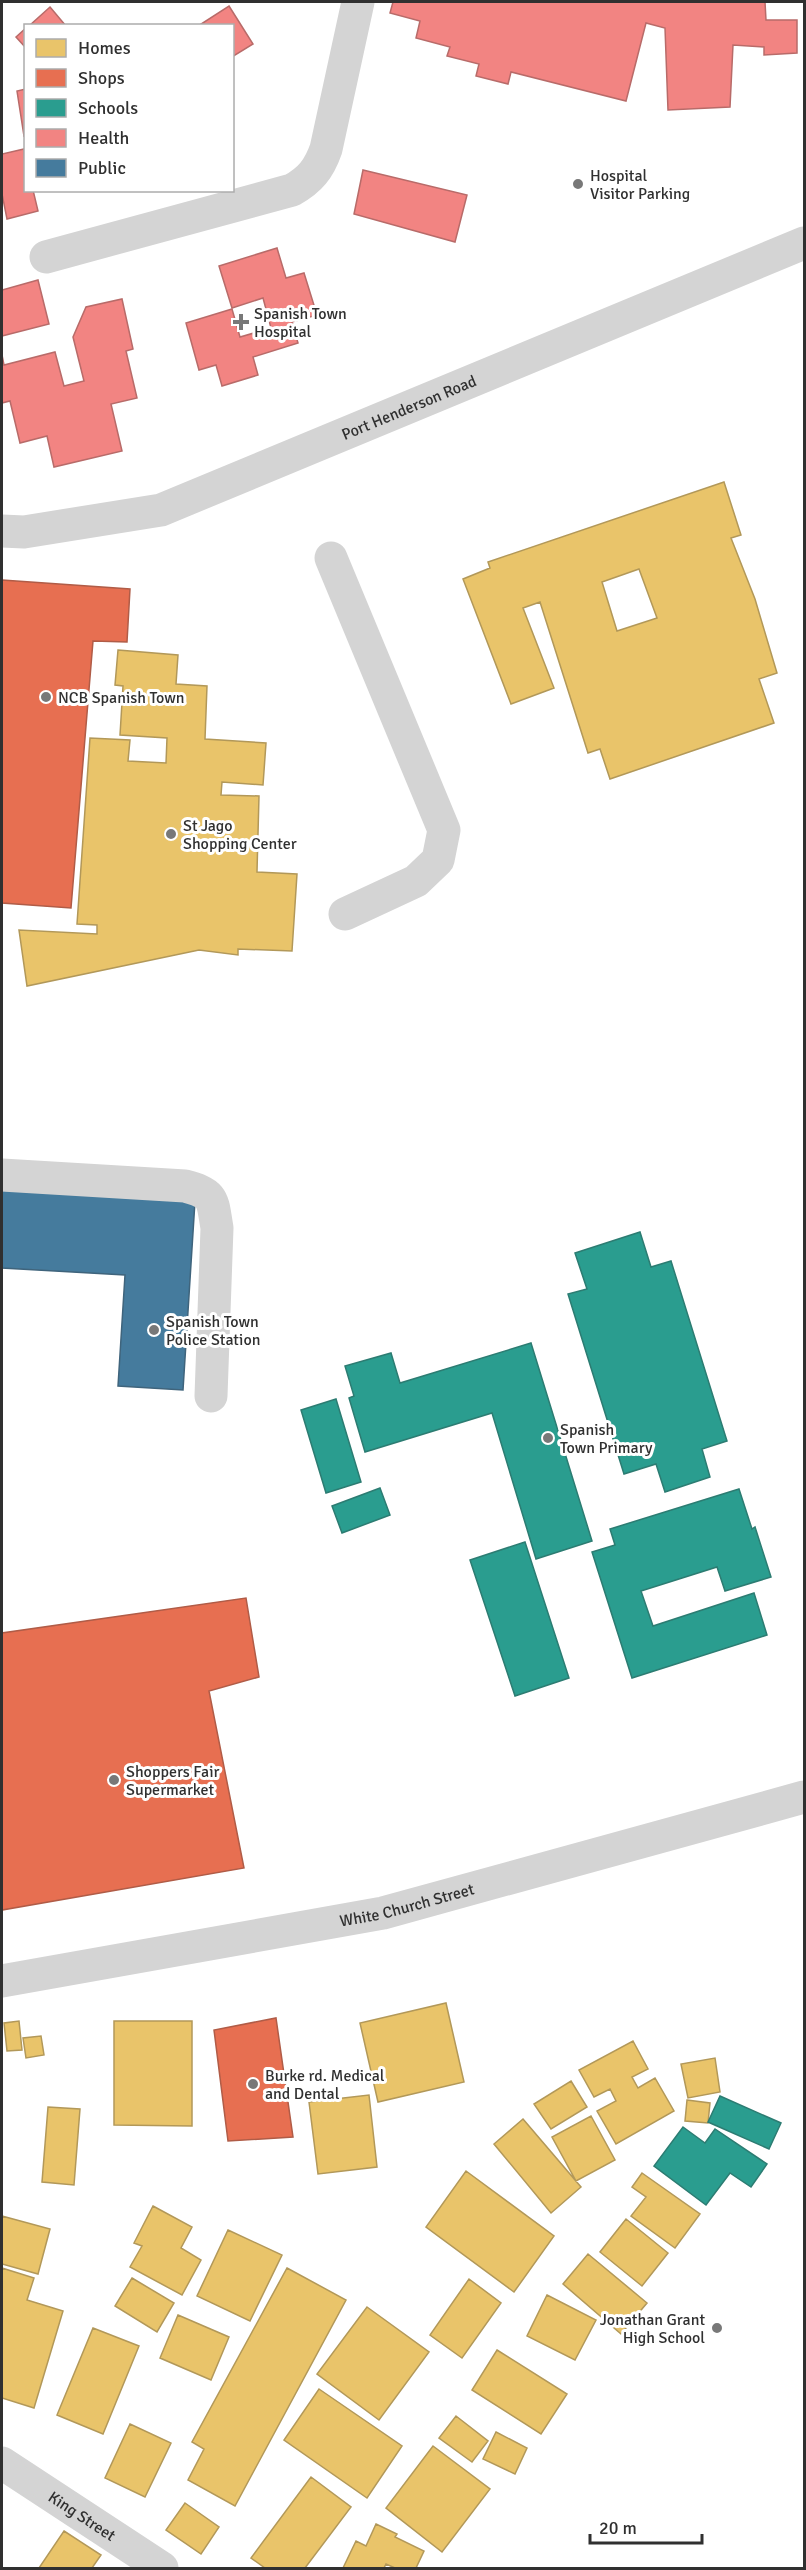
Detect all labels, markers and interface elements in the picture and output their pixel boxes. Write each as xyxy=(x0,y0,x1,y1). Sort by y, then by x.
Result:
legend xyxy=(24,24,234,192)
text: Homes xyxy=(78,37,131,59)
text: Shops xyxy=(78,67,125,89)
text: Schools xyxy=(78,97,138,119)
text: Health xyxy=(78,127,129,149)
text: Public xyxy=(78,157,126,179)
place label: Hospital Visitor Parking xyxy=(590,166,690,204)
marker: Hospital Visitor Parking xyxy=(571,177,585,191)
place label: Spanish Town Hospital xyxy=(254,304,347,342)
marker: Spanish Town Hospital xyxy=(232,313,250,331)
street label: Port Henderson Road xyxy=(339,371,480,445)
place label: NCB Spanish Town xyxy=(58,688,185,708)
marker: NCB Spanish Town xyxy=(39,690,53,704)
place label: St Jago Shopping Center xyxy=(183,816,297,854)
marker: St Jago Shopping Center xyxy=(164,827,178,841)
place label: Spanish Town Police Station xyxy=(166,1312,260,1350)
marker: Spanish Town Police Station xyxy=(147,1323,161,1337)
place label: Spanish Town Primary xyxy=(560,1420,653,1458)
marker: Spanish Town Primary xyxy=(541,1431,555,1445)
place label: Shoppers Fair Supermarket xyxy=(126,1762,220,1800)
marker: Shoppers Fair Supermarket xyxy=(107,1773,121,1787)
street label: White Church Street xyxy=(338,1879,477,1932)
place label: Burke rd. Medical and Dental xyxy=(265,2066,385,2104)
marker: Burke rd. Medical and Dental xyxy=(246,2077,260,2091)
place label: Jonathan Grant High School xyxy=(600,2310,705,2348)
marker: Jonathan Grant High School xyxy=(710,2321,724,2335)
street label: King Street xyxy=(44,2487,119,2546)
scale bar xyxy=(590,2507,702,2545)
text: 20 m xyxy=(599,2517,637,2539)

